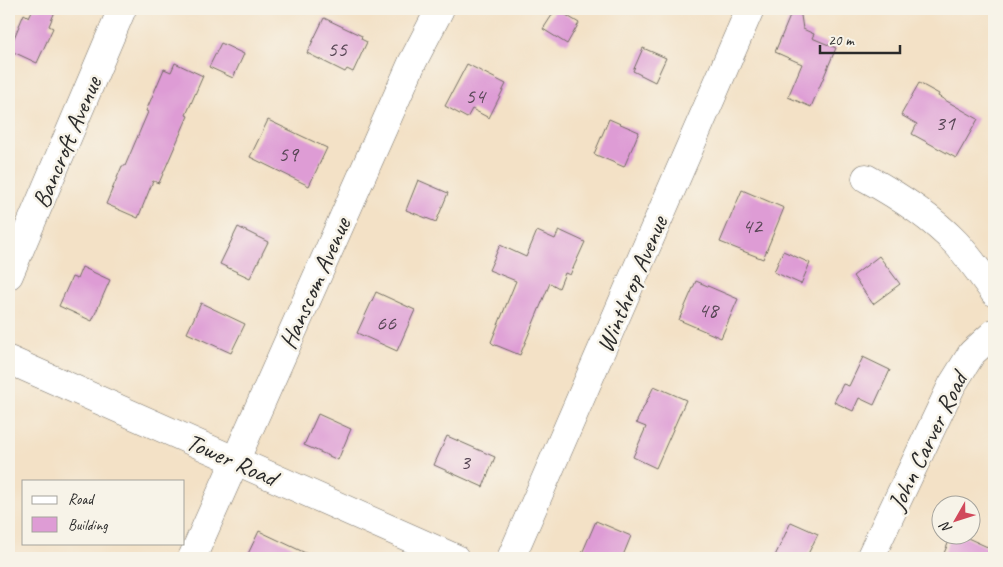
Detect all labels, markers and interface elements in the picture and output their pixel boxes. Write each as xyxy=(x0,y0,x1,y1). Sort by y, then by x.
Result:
scale bar xyxy=(820,22,900,54)
text: 20 m xyxy=(828,31,855,50)
house number: 55 xyxy=(327,35,348,63)
street label: Bancroft Avenue xyxy=(25,70,110,213)
house number: 54 xyxy=(465,82,487,110)
house number: 31 xyxy=(935,109,956,137)
house number: 59 xyxy=(278,140,300,168)
street label: Winthrop Avenue xyxy=(589,210,676,357)
street label: Hanscom Avenue xyxy=(272,211,359,354)
house number: 42 xyxy=(742,212,764,240)
house number: 48 xyxy=(698,296,720,324)
house number: 66 xyxy=(376,309,397,337)
street label: John Carver Road xyxy=(880,364,976,517)
street label: Tower Road xyxy=(181,426,285,495)
house number: 3 xyxy=(460,448,472,476)
legend xyxy=(22,480,185,544)
text: Road xyxy=(68,490,95,509)
north arrow xyxy=(930,494,980,544)
text: Building xyxy=(68,516,108,535)
text: N xyxy=(935,517,956,537)

